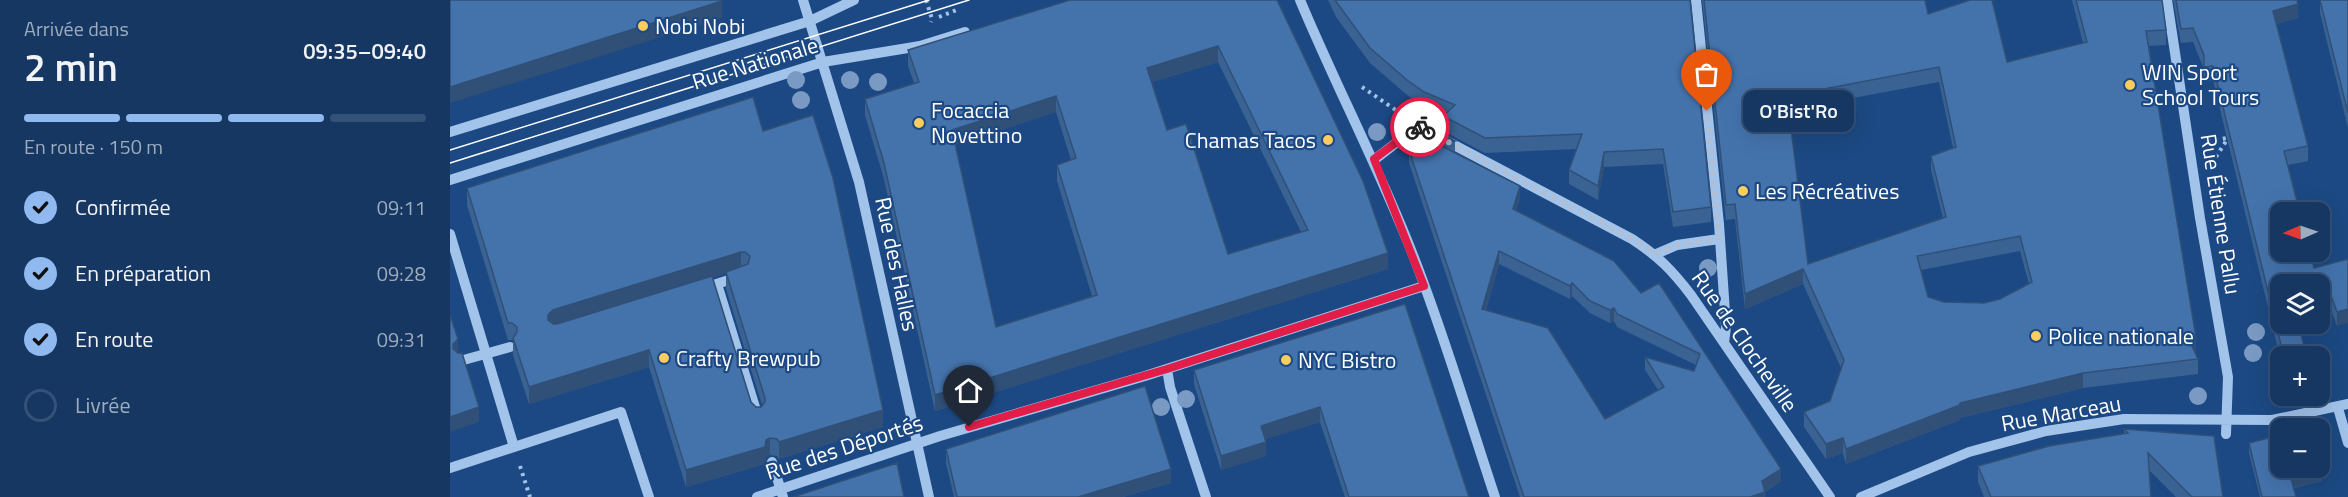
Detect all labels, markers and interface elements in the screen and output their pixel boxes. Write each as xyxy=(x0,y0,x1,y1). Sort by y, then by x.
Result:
place label: Nobi Nobi xyxy=(655,9,745,43)
text: Arrivée dans xyxy=(24,13,129,44)
marker: Nobi Nobi xyxy=(636,19,650,33)
street label: Rue Nationale xyxy=(688,28,822,98)
text: 09:35–09:40 xyxy=(303,34,426,68)
text: 2 min xyxy=(24,37,118,96)
pin xyxy=(1681,49,1732,111)
place label: WIN Sport School Tours xyxy=(2142,55,2259,114)
icon: bag xyxy=(1690,58,1723,91)
marker: WIN Sport School Tours xyxy=(2123,78,2137,92)
callout: O'Bist'Ro xyxy=(1743,90,1854,132)
place label: Focaccia Novettino xyxy=(931,93,1022,152)
text: O'Bist'Ro xyxy=(1759,95,1838,126)
courier xyxy=(1390,97,1450,157)
icon: bike xyxy=(1404,111,1437,144)
marker: Focaccia Novettino xyxy=(912,116,926,130)
place label: Chamas Tacos xyxy=(1185,123,1316,157)
text: En route · 150 m xyxy=(24,131,163,162)
street label: Rue Étienne Pallu xyxy=(2192,131,2250,297)
marker: Chamas Tacos xyxy=(1321,133,1335,147)
place label: Les Récréatives xyxy=(1755,174,1899,208)
marker: Les Récréatives xyxy=(1736,184,1750,198)
text: Confirmée xyxy=(75,190,171,224)
icon: check xyxy=(24,191,57,224)
text: 09:11 xyxy=(377,192,426,223)
street label: Rue des Halles xyxy=(866,194,928,334)
north arrow xyxy=(2270,202,2330,262)
map controls xyxy=(2270,202,2330,478)
text: En préparation xyxy=(75,256,211,290)
icon: check xyxy=(24,257,57,290)
text: 09:28 xyxy=(377,258,426,289)
street label: Rue de Clocheville xyxy=(1683,263,1807,419)
button: layers xyxy=(2270,274,2330,334)
place label: Police nationale xyxy=(2048,319,2194,353)
text: En route xyxy=(75,322,153,356)
icon: check xyxy=(24,323,57,356)
text: 09:31 xyxy=(377,324,426,355)
marker: Police nationale xyxy=(2029,329,2043,343)
place label: Crafty Brewpub xyxy=(676,341,821,375)
place label: NYC Bistro xyxy=(1298,343,1396,377)
button: + xyxy=(2270,346,2330,406)
marker: Crafty Brewpub xyxy=(657,351,671,365)
marker: NYC Bistro xyxy=(1279,353,1293,367)
pin xyxy=(943,365,994,427)
icon: home xyxy=(952,374,985,407)
street label: Rue Marceau xyxy=(1998,386,2124,440)
text: Livrée xyxy=(75,388,131,422)
street label: Rue des Déportés xyxy=(761,405,927,489)
button: − xyxy=(2270,418,2330,478)

